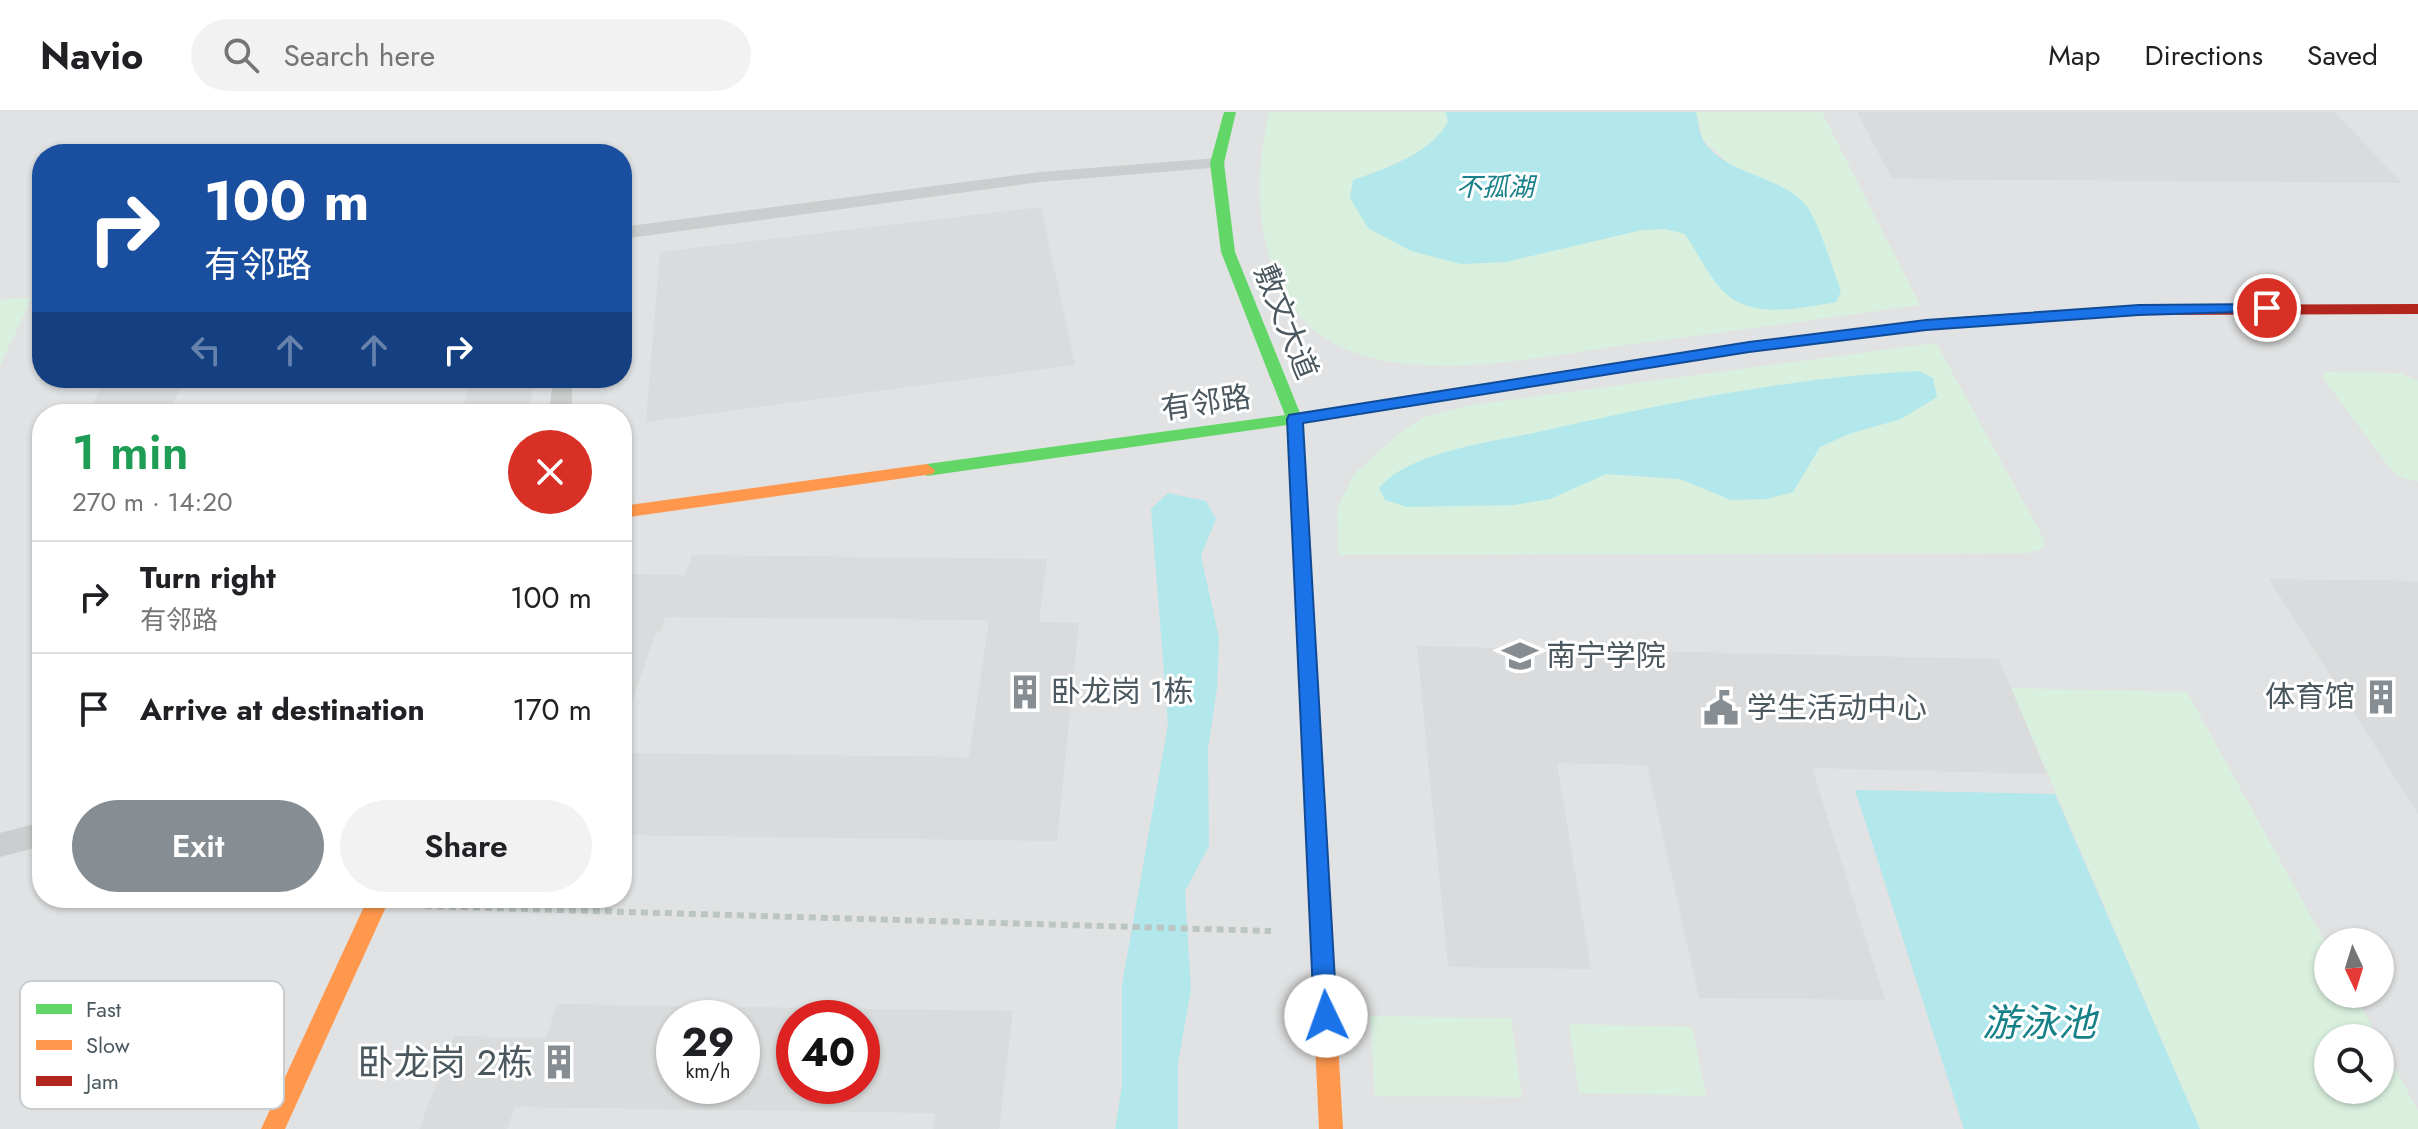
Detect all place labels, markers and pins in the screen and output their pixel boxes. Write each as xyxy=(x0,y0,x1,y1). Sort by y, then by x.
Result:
pin xyxy=(2233,274,2301,342)
place label: 南宁学院 xyxy=(1546,634,1666,677)
school or university icon: 南宁学院 xyxy=(1501,637,1539,675)
place label: 卧龙岗 1栋 xyxy=(1051,670,1194,713)
building icon: 卧龙岗 1栋 xyxy=(1006,673,1044,711)
place label: 体育馆 xyxy=(2265,675,2355,718)
building icon: 体育馆 xyxy=(2362,678,2400,716)
place label: 学生活动中心 xyxy=(1747,686,1927,729)
public building icon: 学生活动中心 xyxy=(1702,689,1740,727)
place label: 卧龙岗 2栋 xyxy=(358,1036,533,1088)
building icon: 卧龙岗 2栋 xyxy=(540,1043,578,1081)

